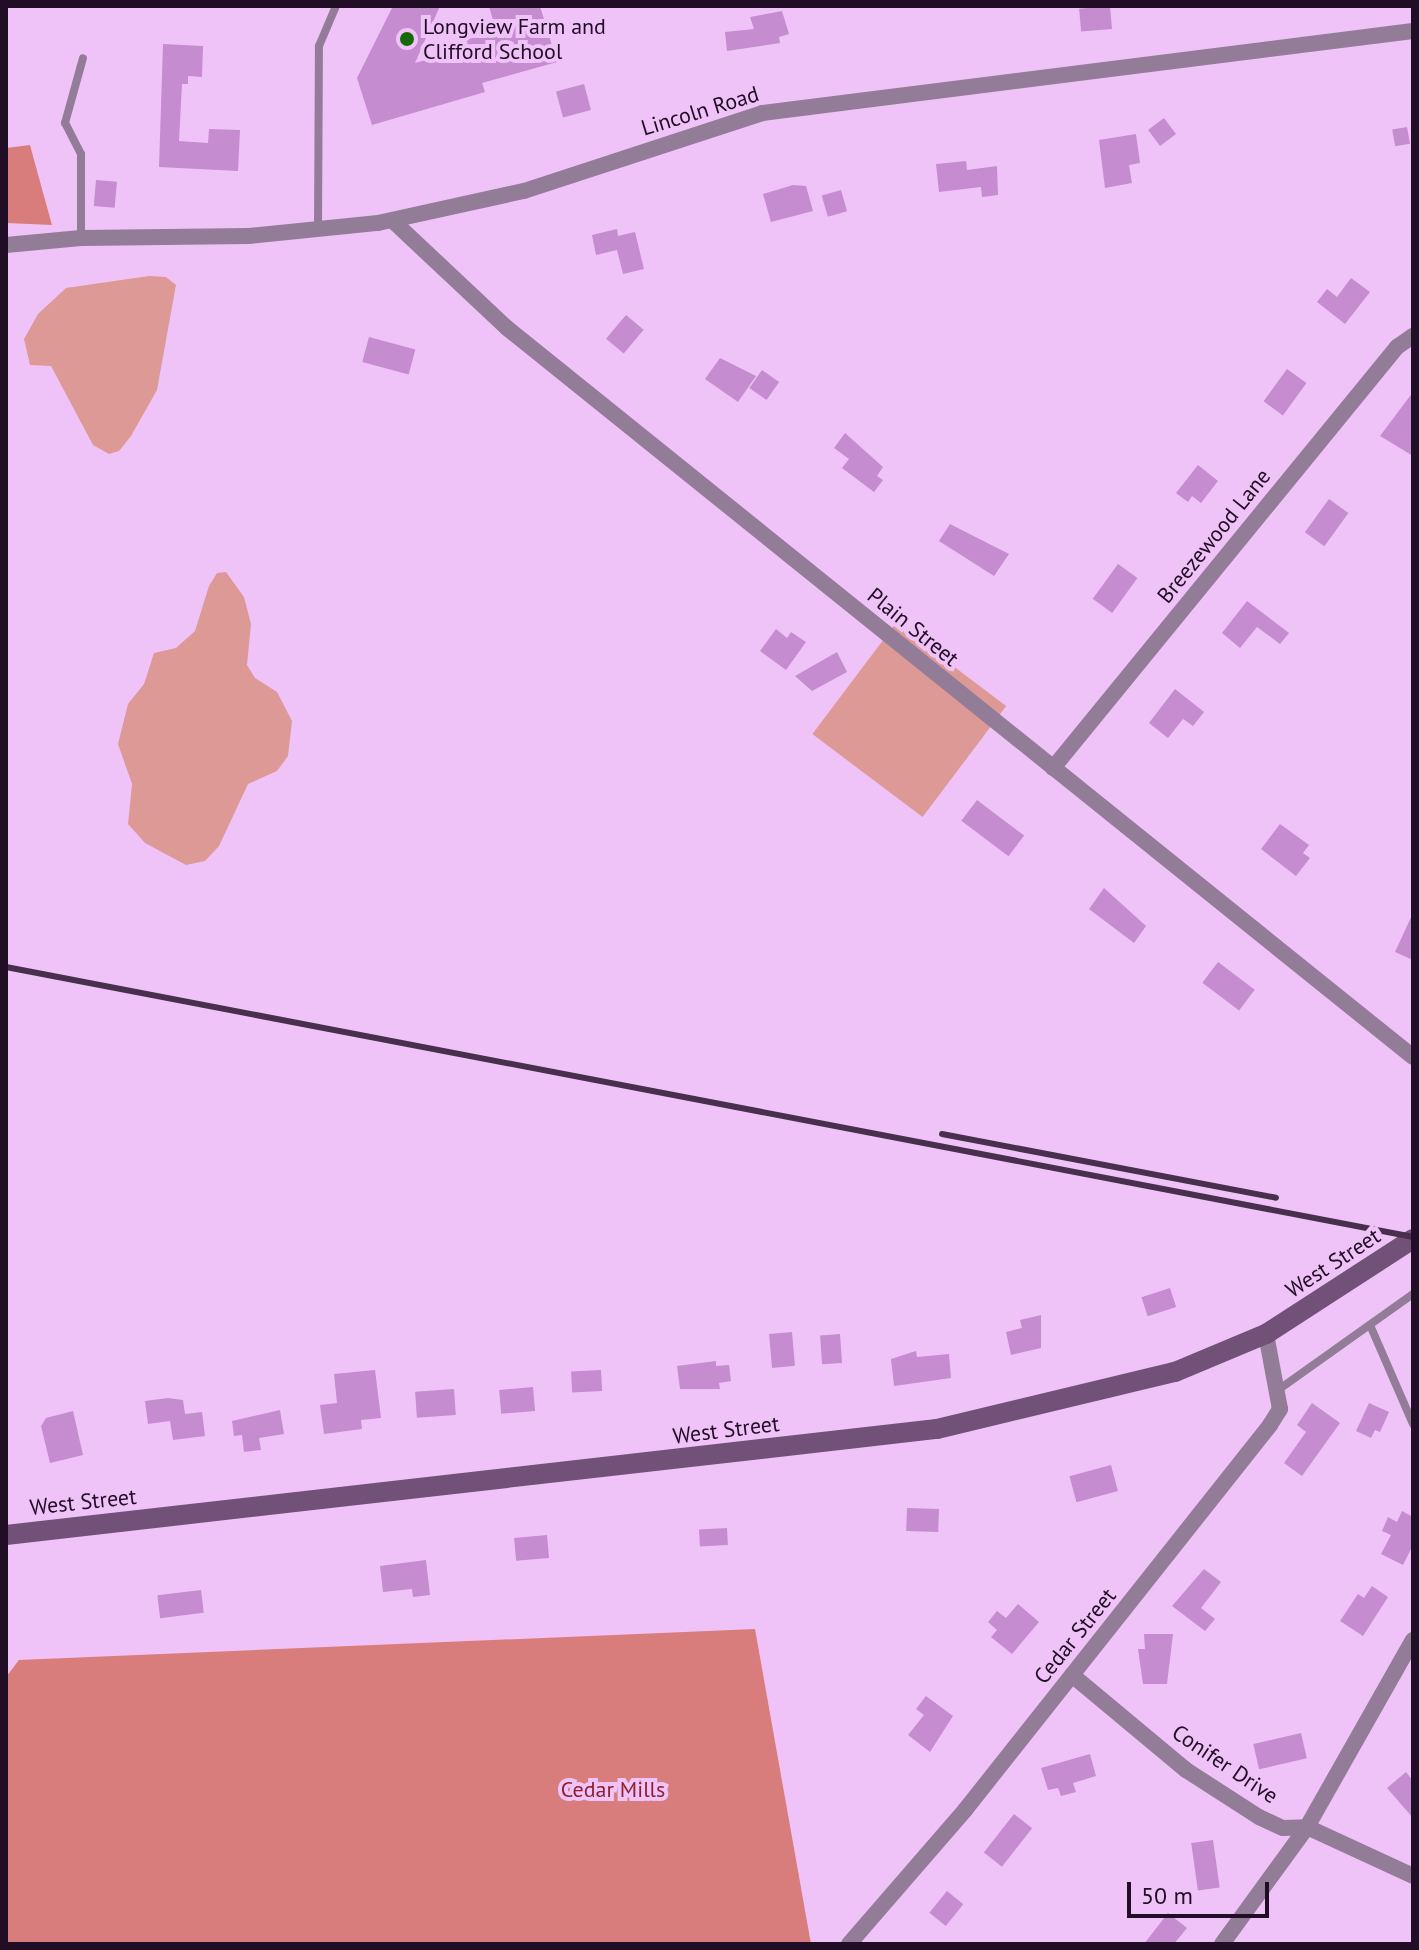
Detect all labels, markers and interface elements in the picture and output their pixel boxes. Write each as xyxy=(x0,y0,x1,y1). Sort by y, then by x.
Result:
place label: Longview Farm and Clifford School xyxy=(423,13,606,64)
marker: Longview Farm and Clifford School xyxy=(398,30,416,48)
street label: Lincoln Road xyxy=(638,81,762,141)
street label: Breezewood Lane xyxy=(1152,464,1276,608)
street label: Plain Street xyxy=(862,582,964,672)
street label: West Street xyxy=(1281,1223,1385,1303)
street label: West Street xyxy=(671,1410,781,1450)
street label: West Street xyxy=(28,1483,138,1521)
street label: Cedar Street xyxy=(1028,1583,1122,1689)
street label: Conifer Drive xyxy=(1167,1719,1283,1809)
park label: Cedar Mills xyxy=(561,1777,665,1803)
scale bar xyxy=(1131,1866,1273,1916)
text: 50 m xyxy=(1141,1880,1193,1911)

